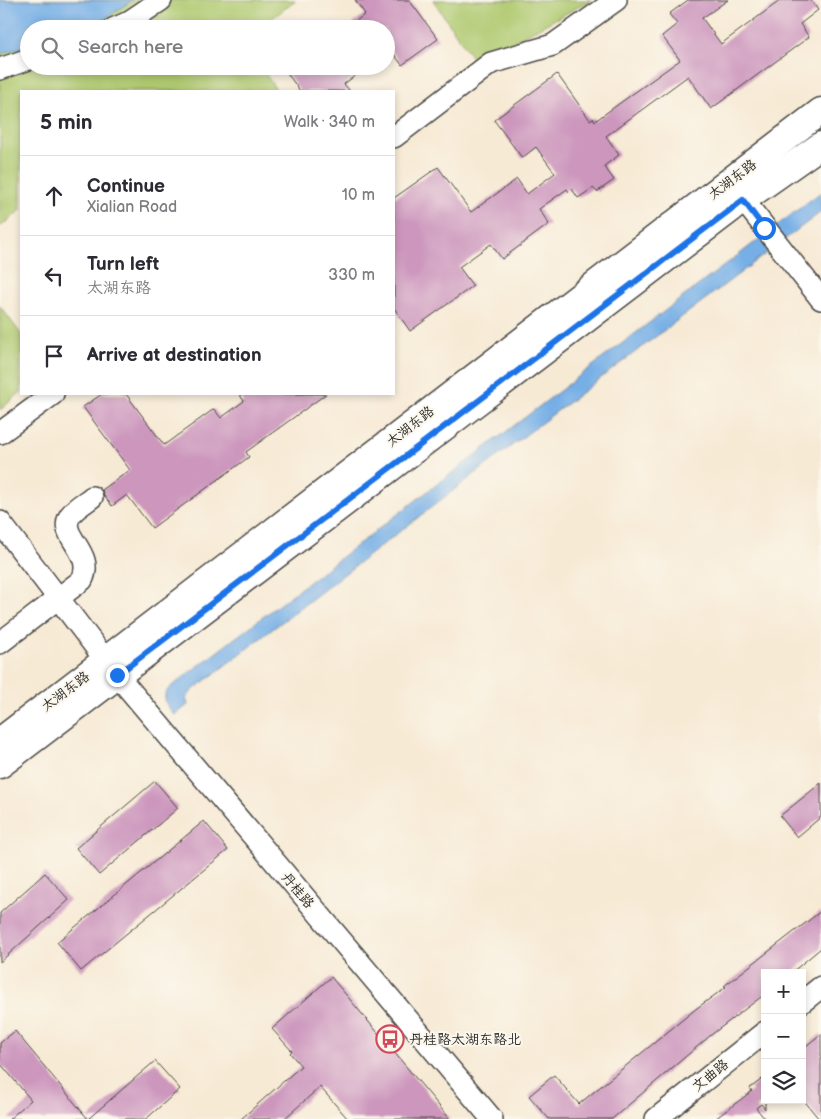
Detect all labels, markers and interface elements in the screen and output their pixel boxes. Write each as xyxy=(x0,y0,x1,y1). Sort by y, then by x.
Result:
search box xyxy=(20,20,395,75)
icon: search xyxy=(38,34,66,62)
text: Search here xyxy=(78,36,183,59)
text: 5 min xyxy=(40,110,93,135)
text: Walk · 340 m xyxy=(284,113,375,132)
street label: 太湖东路 xyxy=(705,156,760,203)
text: Continue xyxy=(87,175,165,198)
icon: ahead xyxy=(40,182,68,210)
text: 10 m xyxy=(342,186,375,205)
text: Xialian Road xyxy=(87,198,177,217)
route start xyxy=(753,217,776,240)
text: Turn left xyxy=(87,253,159,276)
icon: left xyxy=(40,262,68,290)
text: 330 m xyxy=(328,266,375,285)
text: 太湖东路 xyxy=(87,279,151,298)
icon: arrive xyxy=(40,342,68,370)
text: Arrive at destination xyxy=(87,344,262,367)
street label: 太湖东路 xyxy=(383,402,438,450)
route end xyxy=(106,664,129,687)
street label: 太湖东路 xyxy=(38,668,93,715)
street label: 丹桂路 xyxy=(278,869,318,912)
map controls xyxy=(761,969,806,1104)
button: + xyxy=(761,969,806,1014)
button: − xyxy=(761,1014,806,1059)
bus stop icon: 丹桂路太湖东路北 xyxy=(375,1024,405,1054)
place label: 丹桂路太湖东路北 xyxy=(409,1031,521,1048)
street label: 文曲路 xyxy=(689,1056,732,1095)
button: layers xyxy=(761,1059,806,1104)

